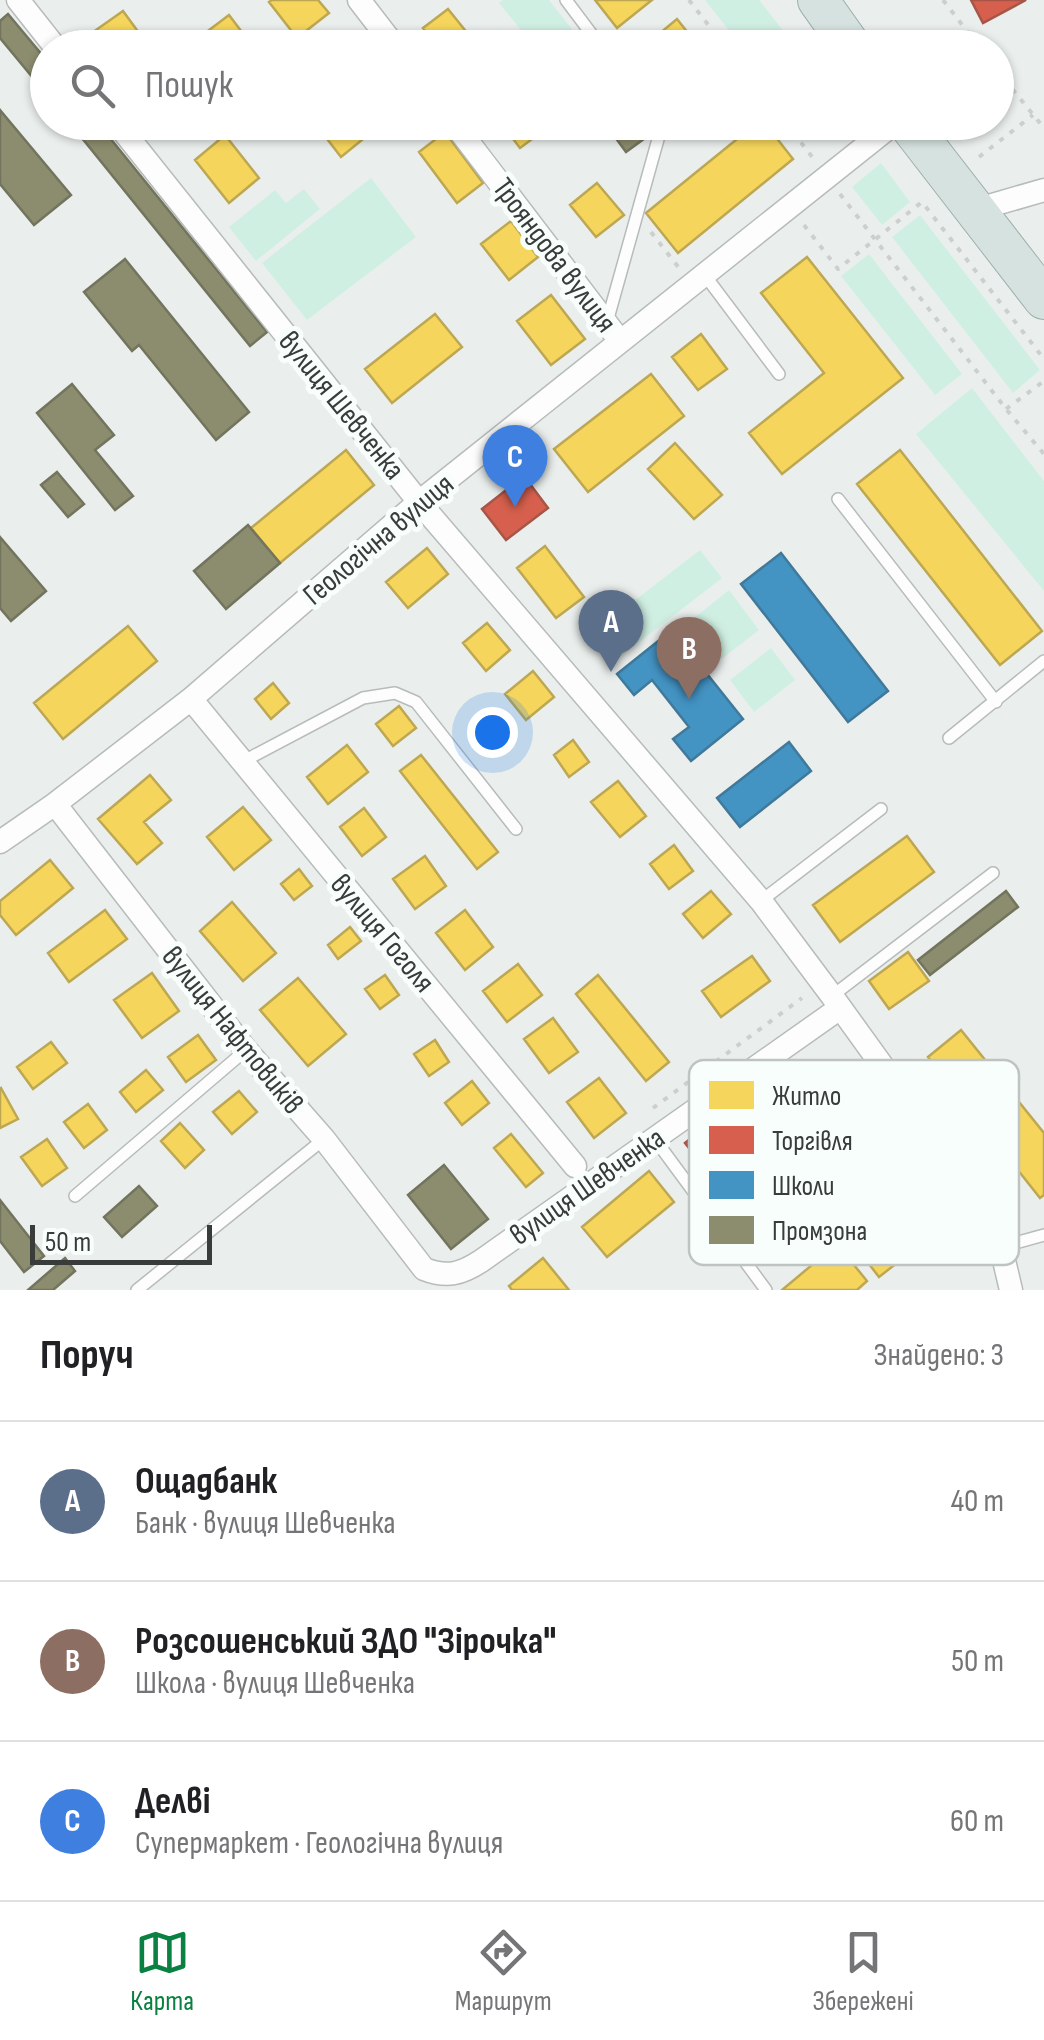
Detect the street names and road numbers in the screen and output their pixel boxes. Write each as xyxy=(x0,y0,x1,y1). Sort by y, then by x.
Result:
street label: Трояндова вулиця xyxy=(484,171,624,340)
street label: вулиця Шевченка xyxy=(270,324,412,487)
street label: Геологічна вулиця xyxy=(296,466,461,613)
street label: вулиця Гоголя xyxy=(322,867,442,1000)
street label: вулиця Нафтовиків xyxy=(154,940,311,1122)
street label: вулиця Шевченка xyxy=(503,1120,672,1253)

